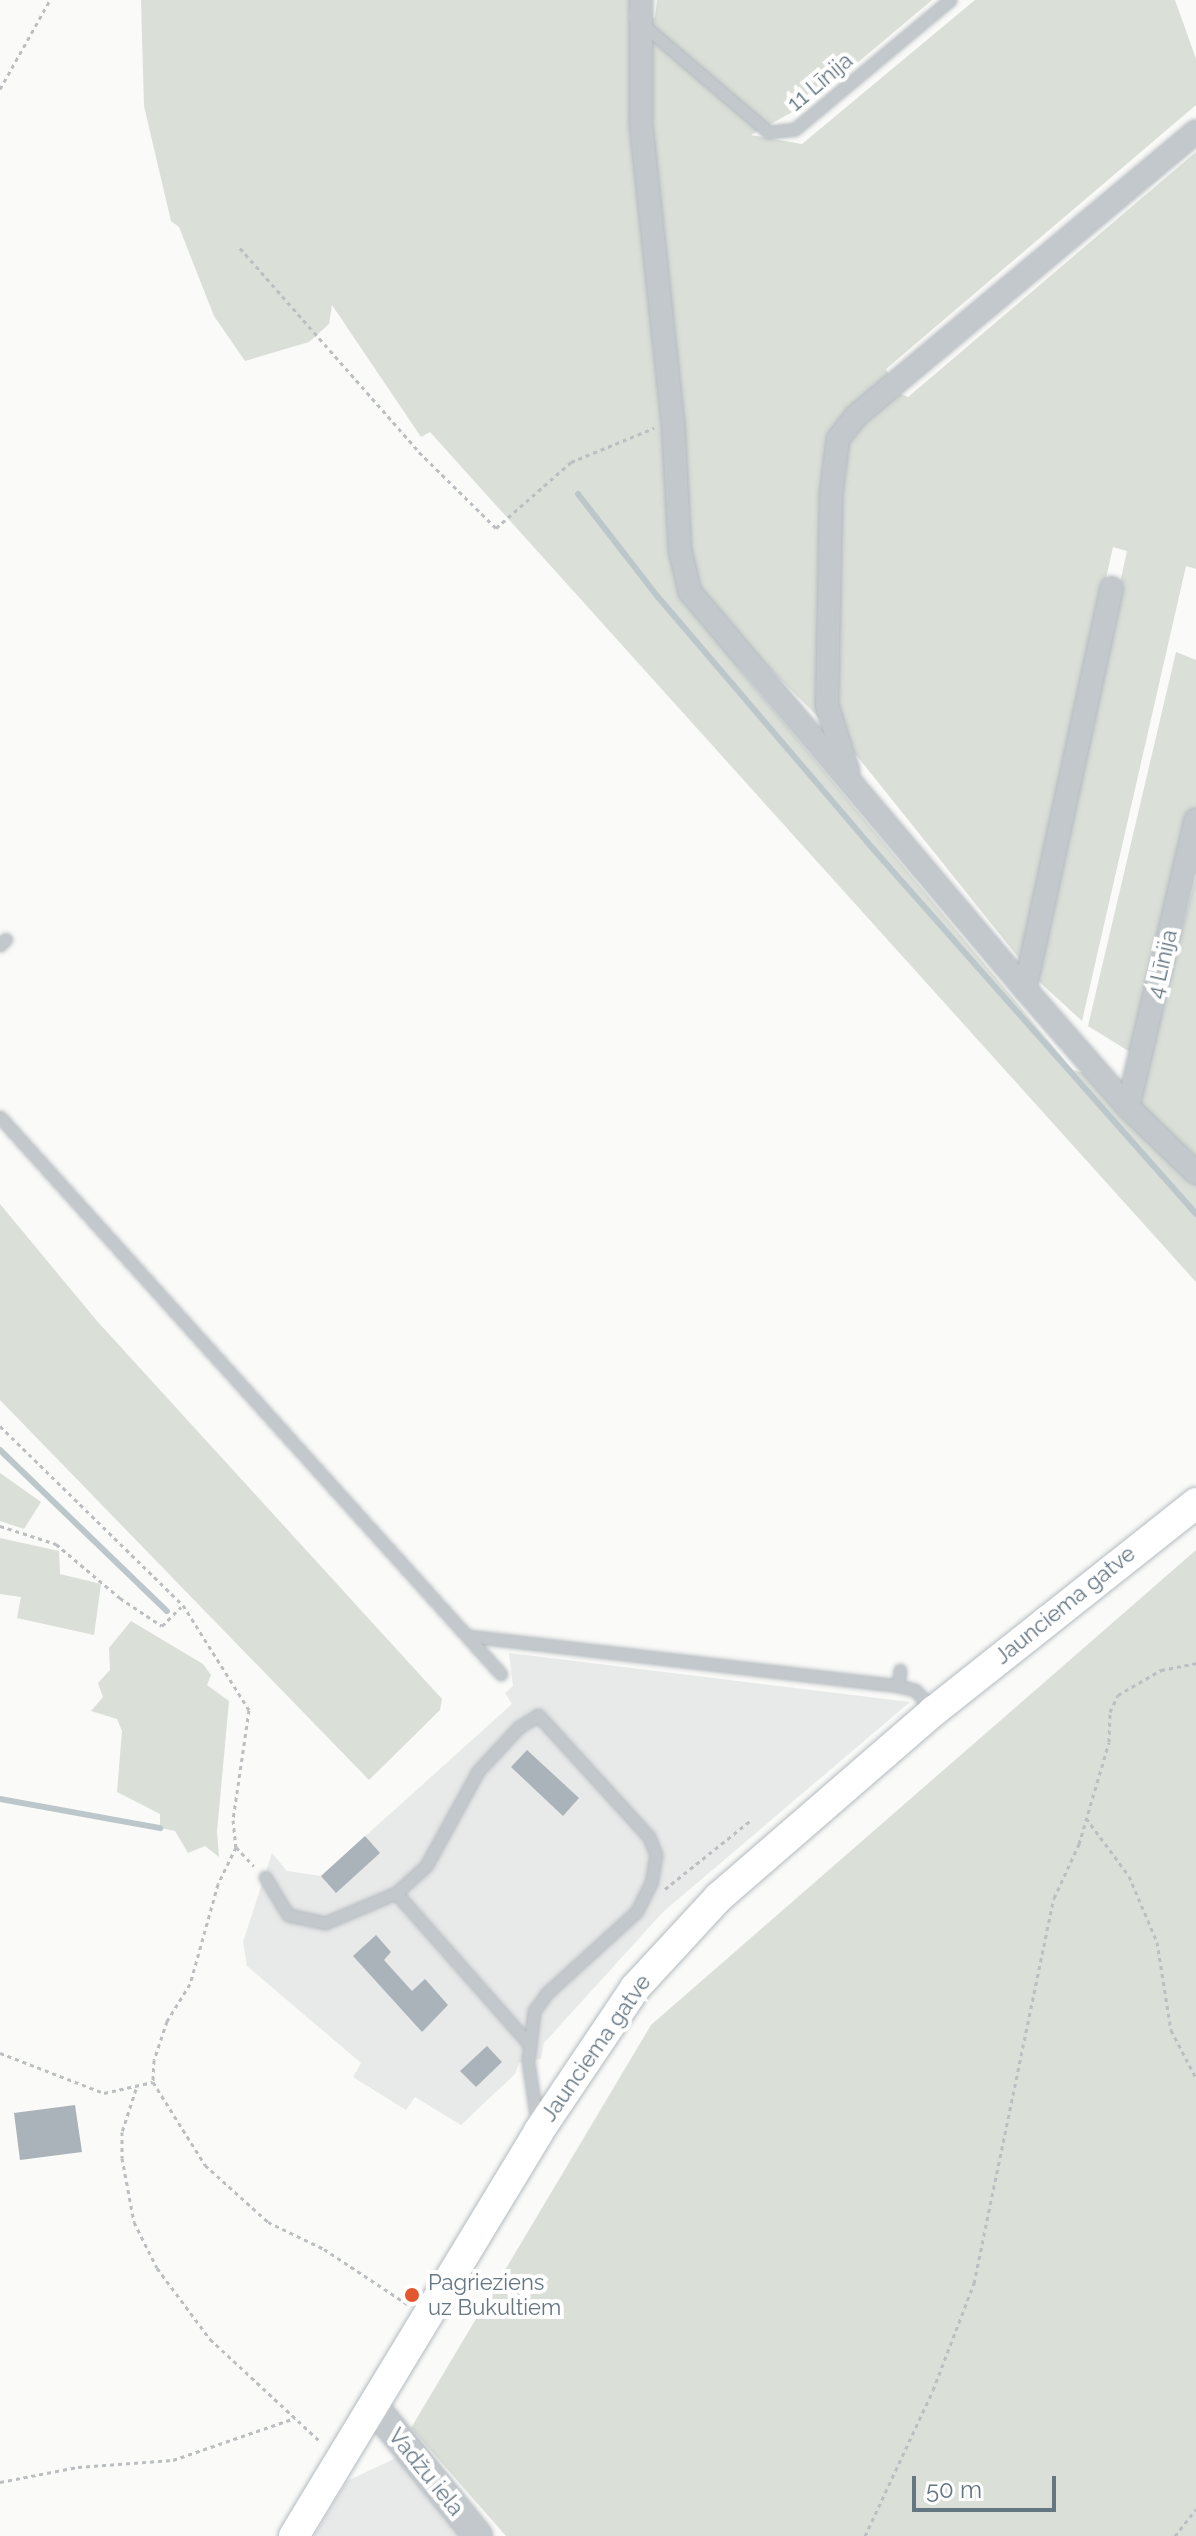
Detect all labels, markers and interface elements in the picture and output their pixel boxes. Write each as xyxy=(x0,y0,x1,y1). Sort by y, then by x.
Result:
street label: 11 Līnija xyxy=(782,47,858,117)
street label: 4 Līnija xyxy=(1141,927,1183,1001)
street label: Jaunciema gatve xyxy=(989,1540,1141,1670)
street label: Jaunciema gatve xyxy=(536,1970,656,2126)
place label: Pagrieziens uz Bukultiem xyxy=(428,2269,561,2320)
marker: Pagrieziens uz Bukultiem xyxy=(403,2286,421,2304)
street label: Vadžu iela xyxy=(383,2423,469,2521)
scale bar xyxy=(916,2460,1060,2510)
text: 50 m xyxy=(926,2475,982,2504)

